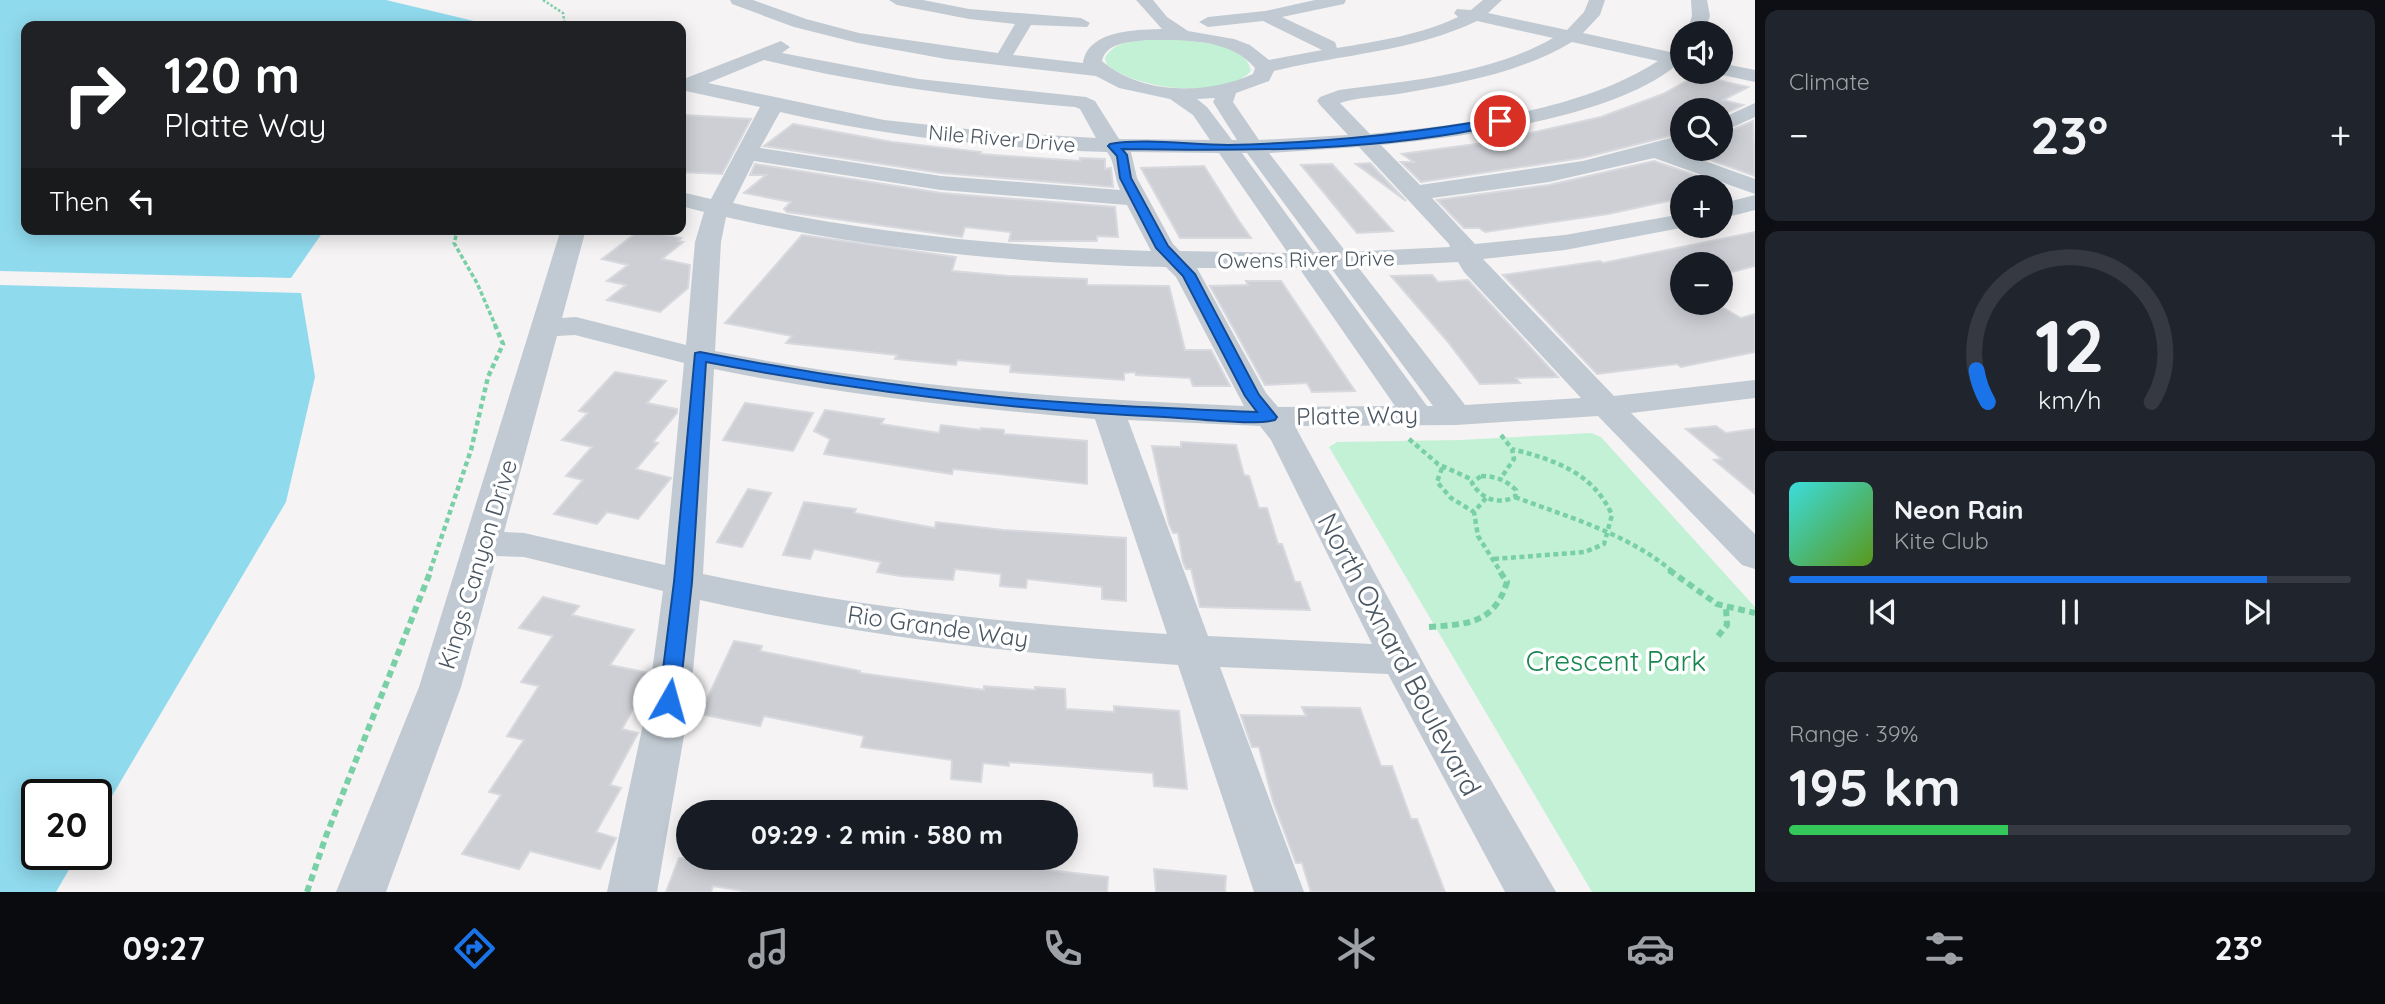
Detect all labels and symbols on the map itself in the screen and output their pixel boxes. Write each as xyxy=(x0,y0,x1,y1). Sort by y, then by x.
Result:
pin xyxy=(1470,91,1530,151)
street label: Nile River Drive xyxy=(927,119,1077,157)
street label: Owens River Drive xyxy=(1217,244,1395,274)
street label: Platte Way xyxy=(1296,399,1418,431)
street label: Kings Canyon Drive xyxy=(431,455,523,673)
street label: North Oxnard Boulevard xyxy=(1310,506,1490,802)
street label: Rio Grande Way xyxy=(846,598,1030,654)
park label: Crescent Park xyxy=(1526,643,1706,678)
position arrow xyxy=(632,664,706,738)
speed limit sign: 20 xyxy=(21,779,112,870)

